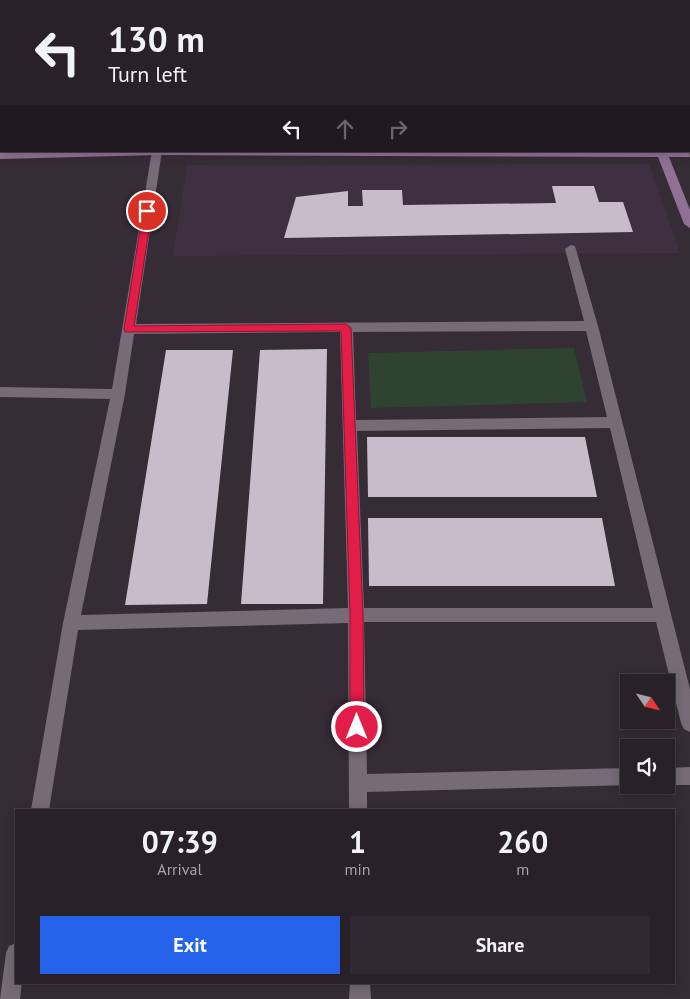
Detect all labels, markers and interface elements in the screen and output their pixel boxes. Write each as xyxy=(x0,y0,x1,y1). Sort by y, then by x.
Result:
text: 130 m xyxy=(108,16,205,62)
icon: left xyxy=(25,20,90,85)
text: Turn left xyxy=(108,60,187,88)
icon: left xyxy=(278,115,306,143)
icon: ahead xyxy=(331,115,359,143)
icon: right xyxy=(384,115,412,143)
pin xyxy=(126,190,168,232)
icon: arrive xyxy=(133,197,161,225)
north arrow xyxy=(620,674,675,729)
map controls xyxy=(620,674,675,794)
position arrow xyxy=(330,700,382,752)
button: sound xyxy=(620,739,675,794)
text: 07:39 xyxy=(142,822,218,861)
text: 1 xyxy=(349,822,366,861)
text: 260 xyxy=(497,822,548,861)
text: Arrival xyxy=(157,859,202,879)
text: min xyxy=(345,859,371,879)
text: m xyxy=(516,859,529,879)
button: Exit xyxy=(40,916,340,974)
button: Share xyxy=(350,916,650,974)

